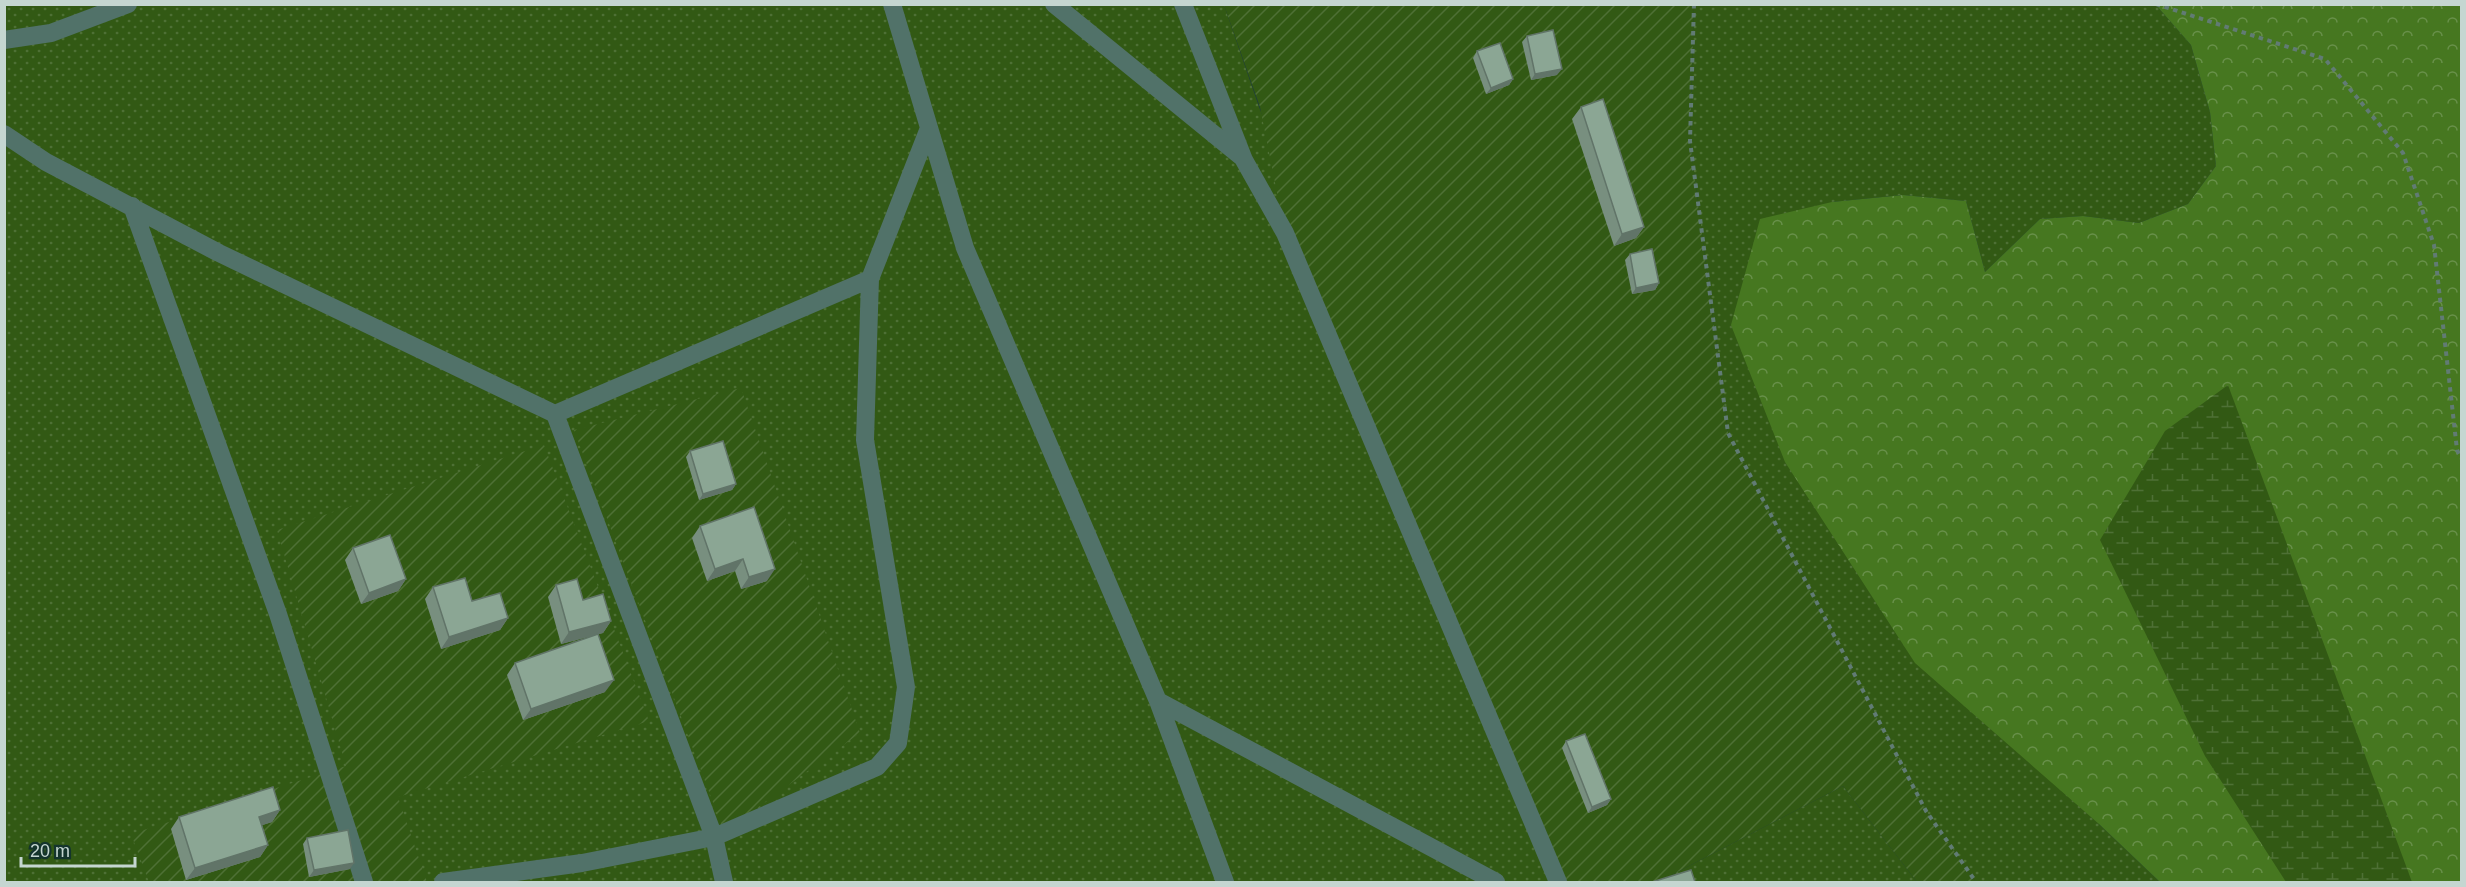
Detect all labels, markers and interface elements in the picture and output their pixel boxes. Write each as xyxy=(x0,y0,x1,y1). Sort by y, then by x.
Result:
scale bar xyxy=(21,830,135,868)
text: 20 m xyxy=(30,841,70,861)

